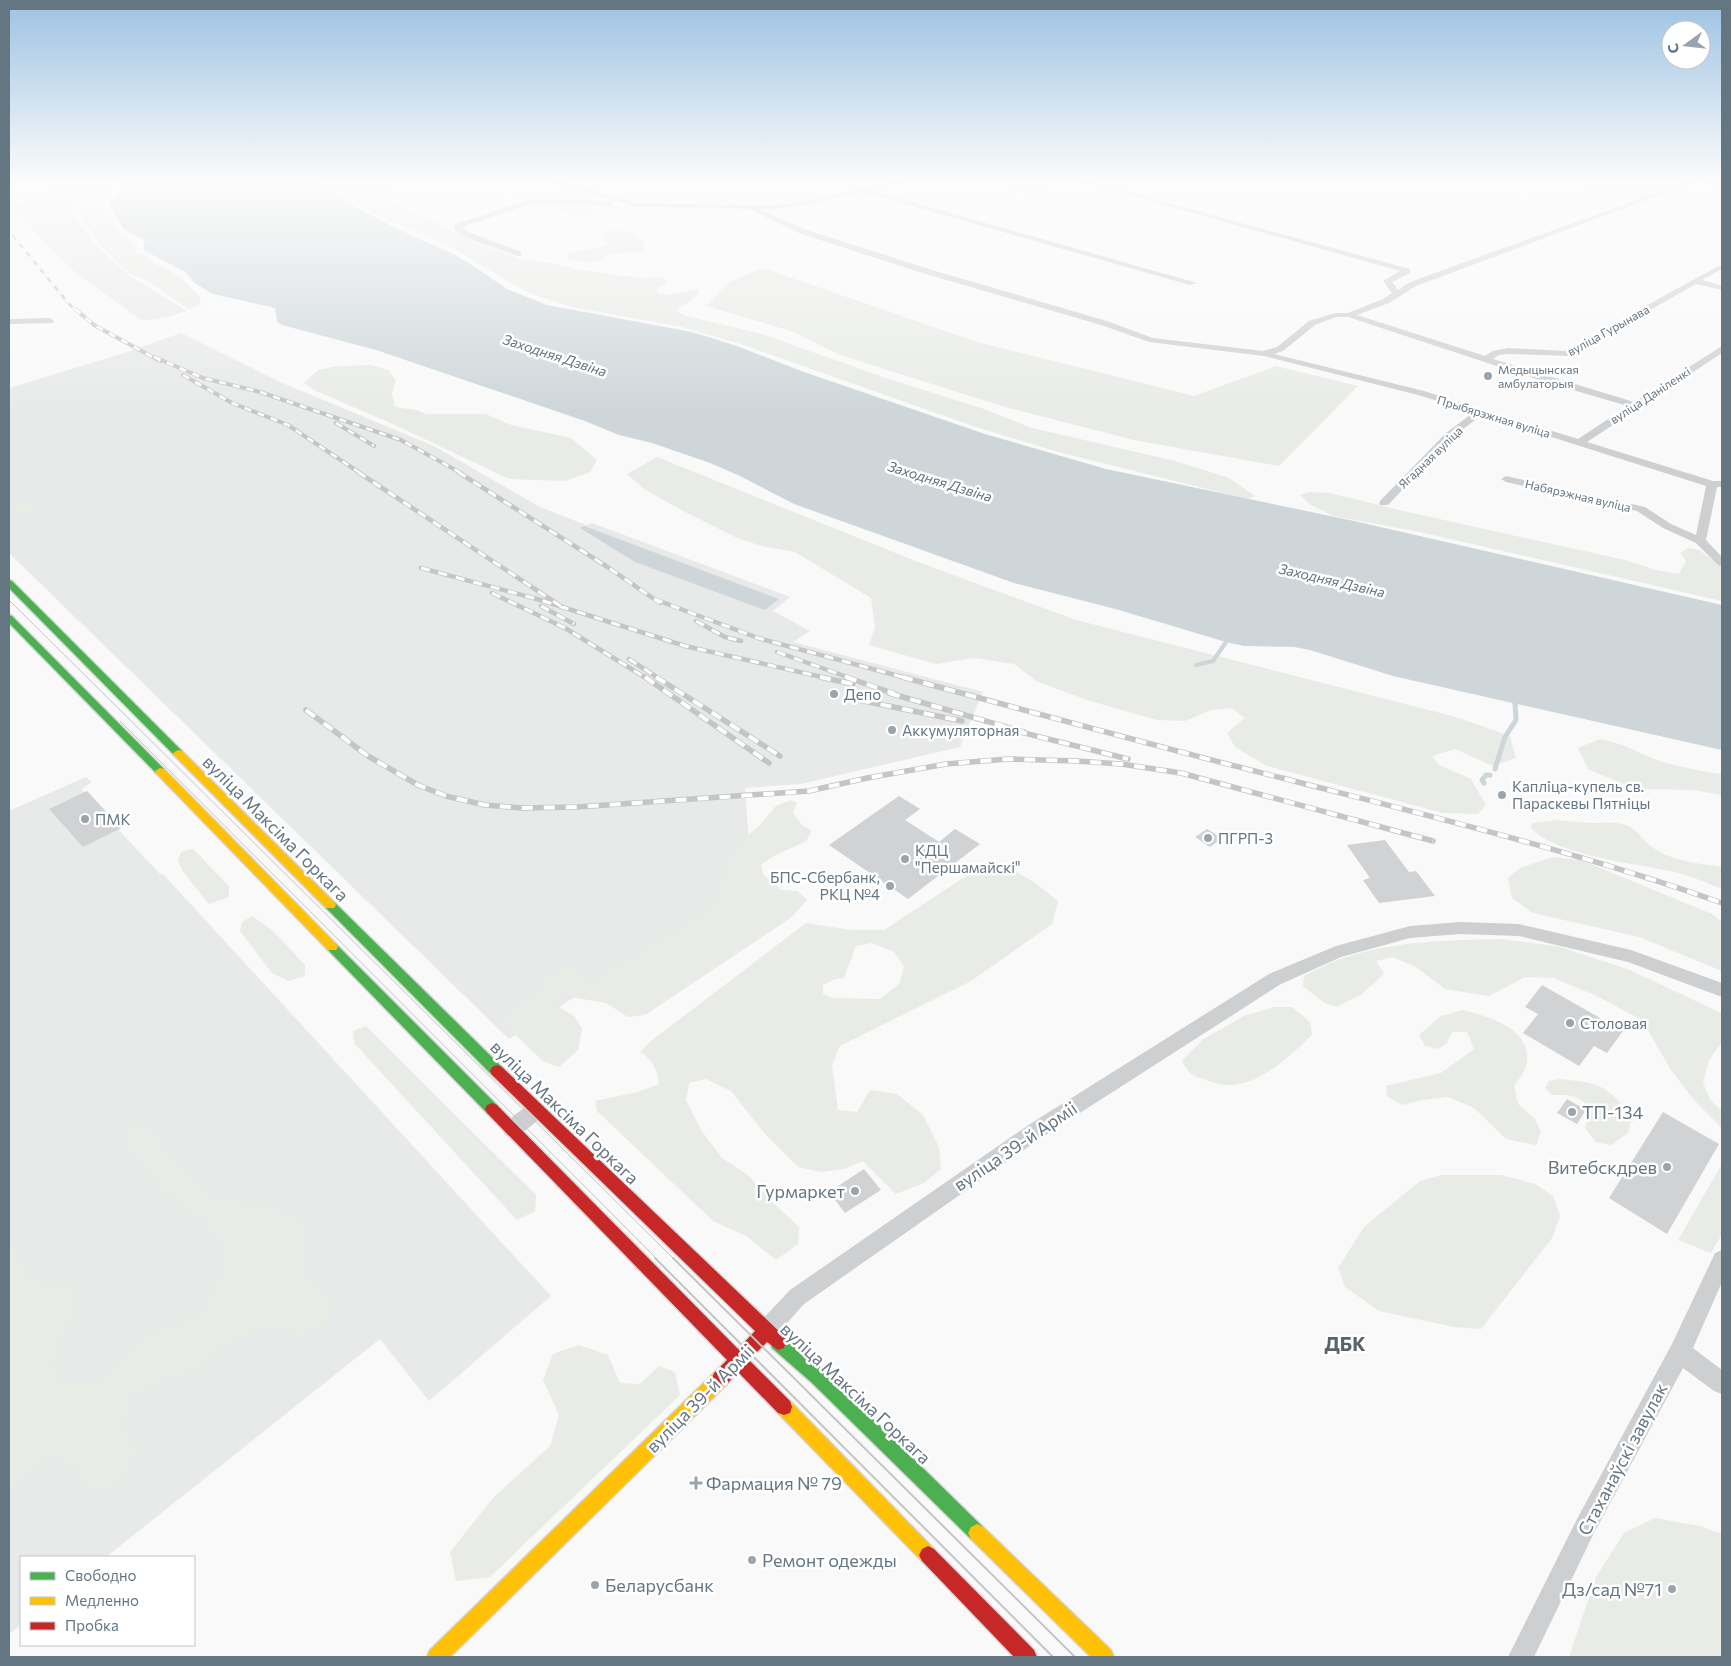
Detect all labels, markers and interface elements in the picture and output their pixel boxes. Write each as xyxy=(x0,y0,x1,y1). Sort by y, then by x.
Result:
north arrow xyxy=(1661,20,1711,70)
text: С xyxy=(1664,42,1682,55)
street label: вуліца Гурынава xyxy=(1565,302,1651,358)
water label: Заходняя Дзвіна xyxy=(501,330,609,380)
place label: Медыцынская амбулаторыя xyxy=(1498,362,1579,390)
street label: вуліца Даніленкі xyxy=(1607,364,1693,426)
marker: Медыцынская амбулаторыя xyxy=(1482,370,1494,382)
street label: Прыбярэжная вуліца xyxy=(1436,392,1552,440)
street label: Ягадная вуліца xyxy=(1395,423,1465,491)
water label: Заходняя Дзвіна xyxy=(886,457,994,505)
street label: Набярэжная вуліца xyxy=(1524,476,1632,514)
water label: Заходняя Дзвіна xyxy=(1277,560,1387,600)
place label: Депо xyxy=(844,685,881,703)
marker: Депо xyxy=(828,688,840,700)
place label: Аккумуляторная xyxy=(902,721,1019,739)
marker: Аккумуляторная xyxy=(886,724,898,736)
street label: вуліца Максіма Горкага xyxy=(198,750,354,906)
place label: Капліца-купель св. Параскевы Пятніцы xyxy=(1512,777,1650,812)
marker: Капліца-купель св. Параскевы Пятніцы xyxy=(1496,789,1508,801)
place label: ПМК xyxy=(95,810,131,828)
marker: ПМК xyxy=(79,813,91,825)
place label: ПГРП-3 xyxy=(1218,829,1273,847)
marker: ПГРП-3 xyxy=(1202,832,1214,844)
place label: КДЦ "Першамайскі" xyxy=(915,841,1021,876)
marker: КДЦ "Першамайскі" xyxy=(899,853,911,865)
place label: БПС-Сбербанк, РКЦ №4 xyxy=(770,868,880,903)
marker: БПС-Сбербанк, РКЦ №4 xyxy=(884,880,896,892)
place label: Столовая xyxy=(1580,1014,1647,1032)
marker: Столовая xyxy=(1564,1017,1576,1029)
street label: вуліца Максіма Горкага xyxy=(486,1035,644,1189)
street label: вуліца 39-й Арміі xyxy=(949,1097,1081,1195)
place label: ТП-134 xyxy=(1582,1101,1644,1123)
marker: ТП-134 xyxy=(1566,1106,1578,1118)
place label: Витебскдрев xyxy=(1548,1156,1657,1178)
marker: Витебскдрев xyxy=(1661,1161,1673,1173)
place label: Гурмаркет xyxy=(756,1180,846,1202)
marker: Гурмаркет xyxy=(849,1185,861,1197)
street label: вуліца Максіма Горкага xyxy=(776,1318,936,1468)
district label: ДБК xyxy=(1325,1332,1365,1355)
street label: вуліца 39-й Арміі xyxy=(641,1339,759,1457)
street label: Стаханаўскі завулак xyxy=(1573,1379,1672,1539)
place label: Фармация № 79 xyxy=(706,1472,842,1494)
marker: Фармация № 79 xyxy=(690,1477,702,1489)
place label: Ремонт одежды xyxy=(762,1549,897,1571)
marker: Ремонт одежды xyxy=(746,1554,758,1566)
legend xyxy=(20,1556,195,1646)
text: Свободно xyxy=(65,1566,136,1584)
place label: Беларусбанк xyxy=(605,1574,714,1596)
place label: Дз/сад №71 xyxy=(1562,1578,1662,1600)
marker: Беларусбанк xyxy=(589,1579,601,1591)
marker: Дз/сад №71 xyxy=(1666,1583,1678,1595)
text: Медленно xyxy=(65,1591,139,1609)
text: Пробка xyxy=(65,1616,119,1634)

